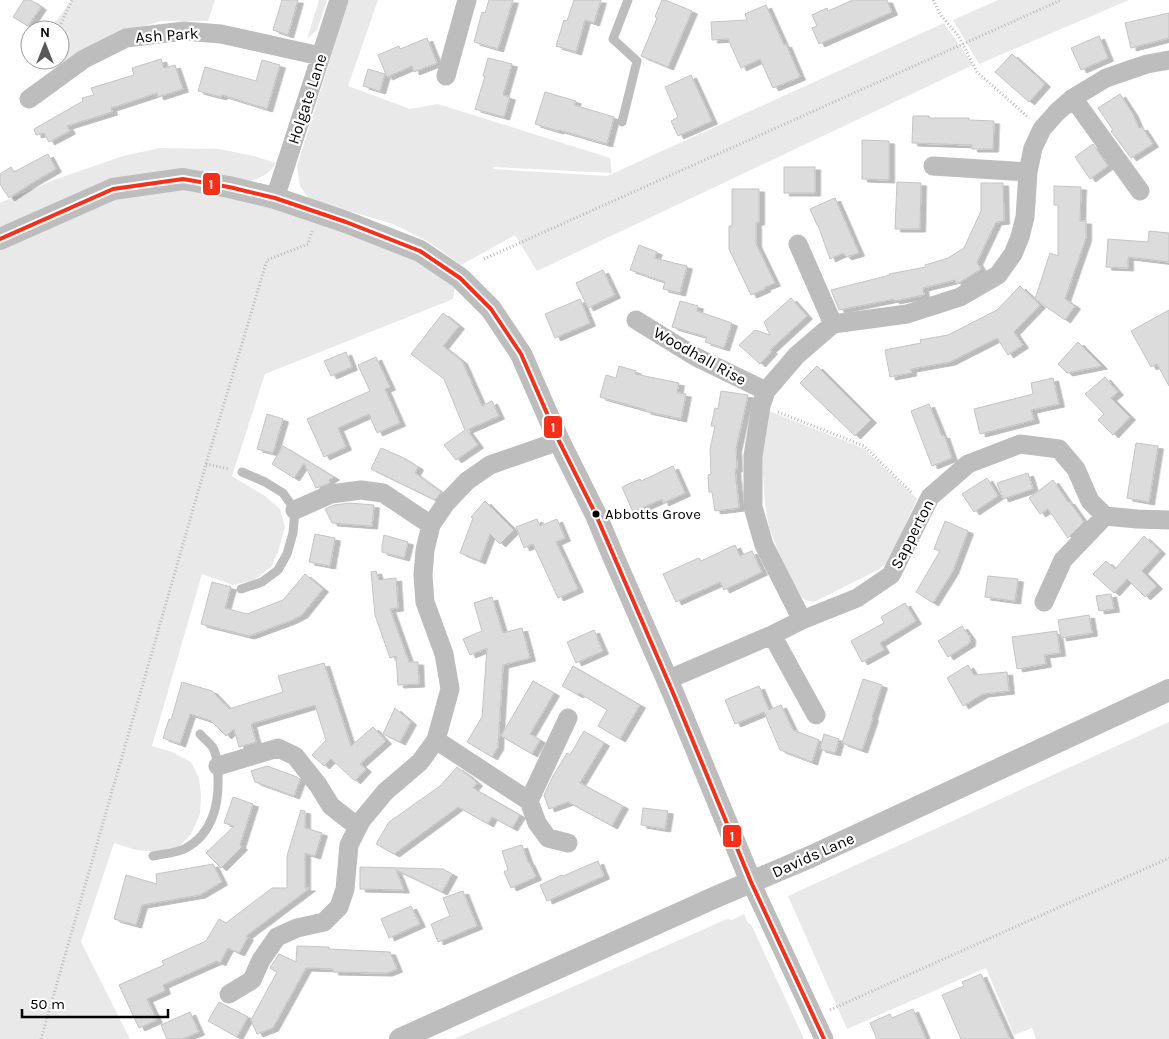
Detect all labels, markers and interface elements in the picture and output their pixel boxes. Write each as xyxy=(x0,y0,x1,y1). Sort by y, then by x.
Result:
north arrow xyxy=(20,20,70,70)
street label: Ash Park xyxy=(135,23,199,47)
text: N xyxy=(40,24,50,41)
street label: Holgate Lane xyxy=(283,51,331,147)
line badge: 1 xyxy=(202,172,221,196)
text: 1 xyxy=(209,176,214,193)
street label: Woodhall Rise xyxy=(650,323,750,389)
line badge: 1 xyxy=(543,415,563,439)
text: 1 xyxy=(551,419,556,436)
street label: Sapperton xyxy=(886,496,938,572)
place label: Abbotts Grove xyxy=(605,505,701,523)
marker: Abbotts Grove xyxy=(591,509,601,519)
line badge: 1 xyxy=(722,824,742,848)
text: 1 xyxy=(730,828,735,845)
street label: Davids Lane xyxy=(769,828,857,882)
scale bar xyxy=(22,986,169,1018)
text: 50 m xyxy=(30,995,65,1013)

